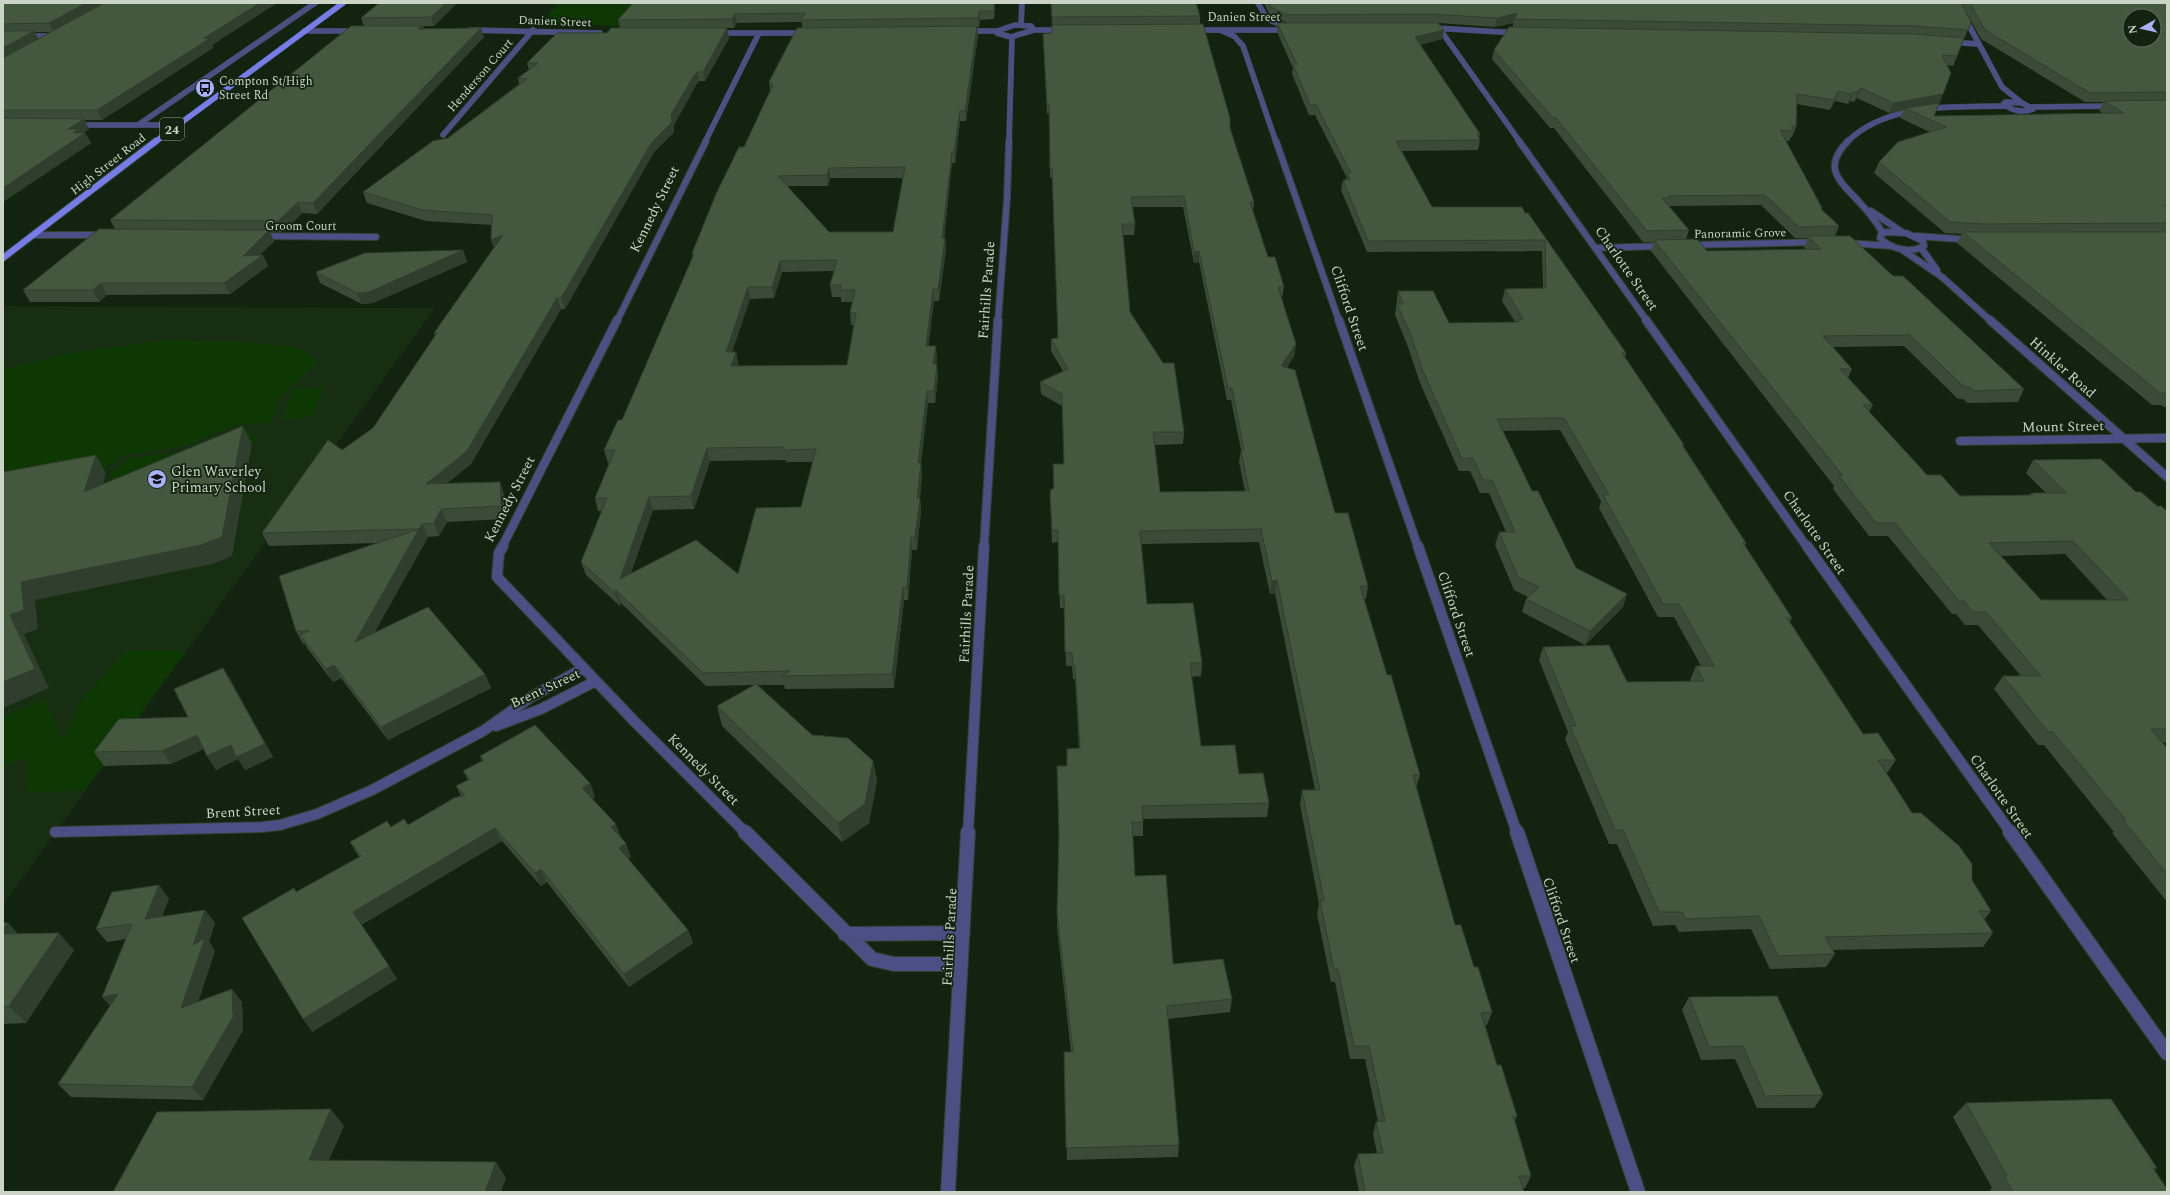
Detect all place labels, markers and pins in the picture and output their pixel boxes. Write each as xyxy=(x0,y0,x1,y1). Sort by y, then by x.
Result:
place label: Compton St/High Street Rd xyxy=(219,72,313,105)
bus stop icon: Compton St/High Street Rd xyxy=(194,77,216,99)
place label: Glen Waverley Primary School xyxy=(171,461,266,498)
school or university icon: Glen Waverley Primary School xyxy=(146,468,168,490)

